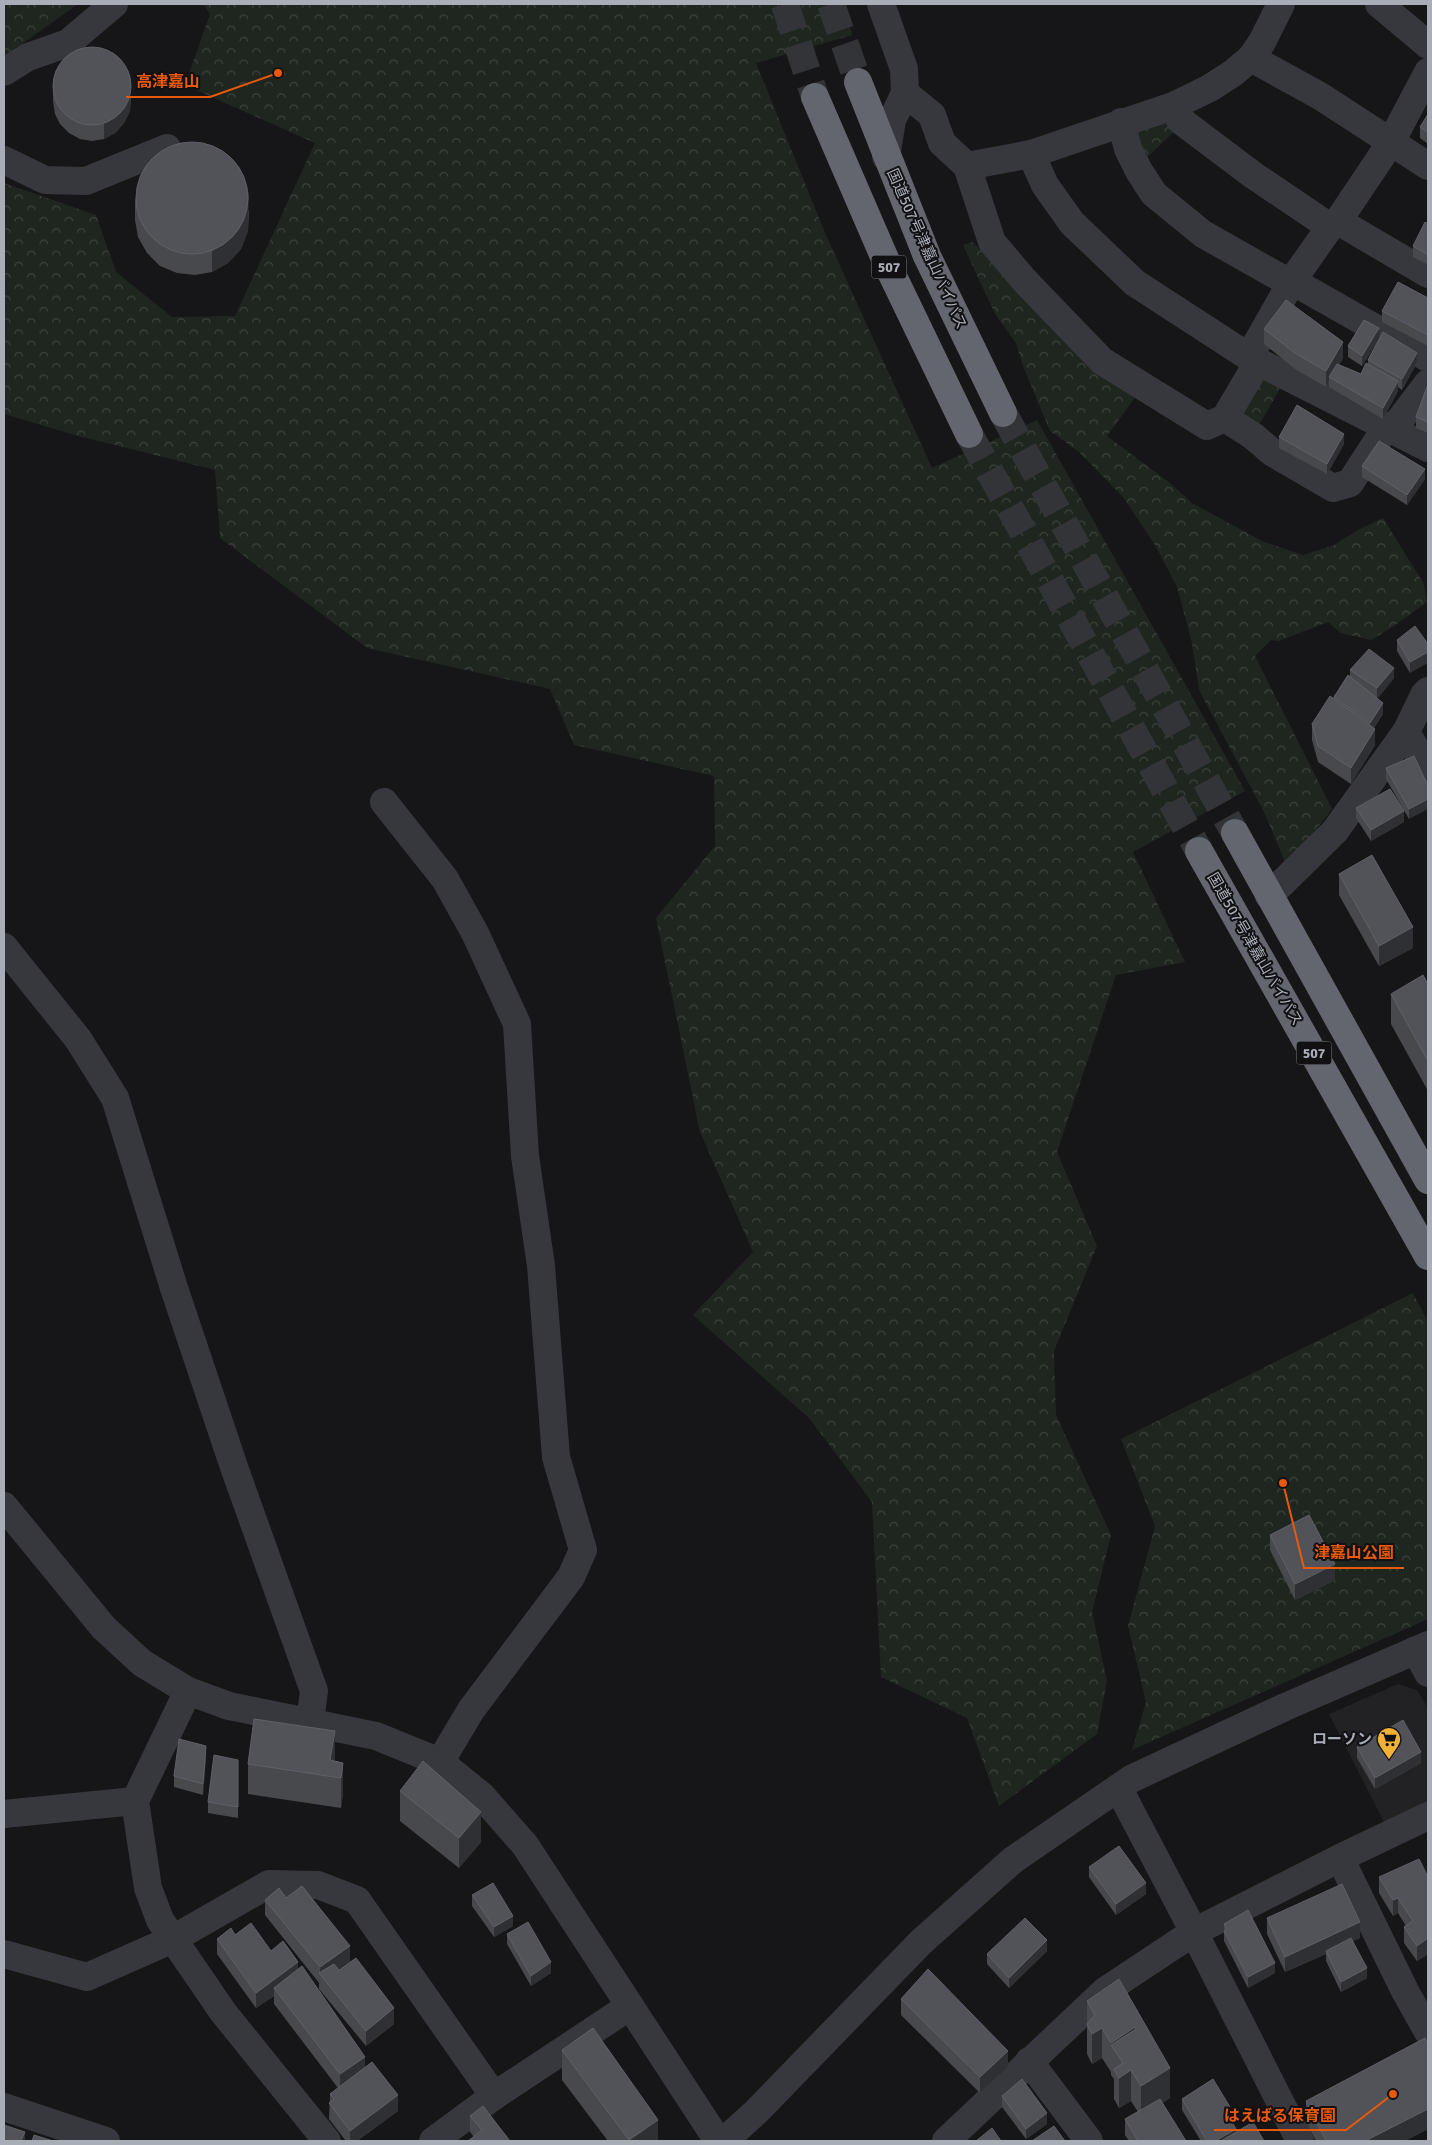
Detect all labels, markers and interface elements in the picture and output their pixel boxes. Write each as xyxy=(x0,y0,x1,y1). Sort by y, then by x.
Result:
callout: 高津嘉山 xyxy=(126,66,210,97)
text: 高津嘉山 xyxy=(136,72,200,92)
street label: 国道507号津嘉山バイパス xyxy=(883,166,971,332)
road number: 507 xyxy=(872,256,906,278)
street label: 国道507号津嘉山バイパス xyxy=(1204,869,1306,1029)
road number: 507 xyxy=(1296,1042,1332,1064)
callout: 津嘉山公園 xyxy=(1304,1537,1404,1568)
text: 津嘉山公園 xyxy=(1314,1543,1394,1563)
supermarket icon: ローソン xyxy=(1376,1726,1402,1760)
place label: ローソン xyxy=(1312,1730,1372,1748)
callout: はえばる保育園 xyxy=(1214,2099,1346,2130)
text: はえばる保育園 xyxy=(1224,2106,1336,2126)

